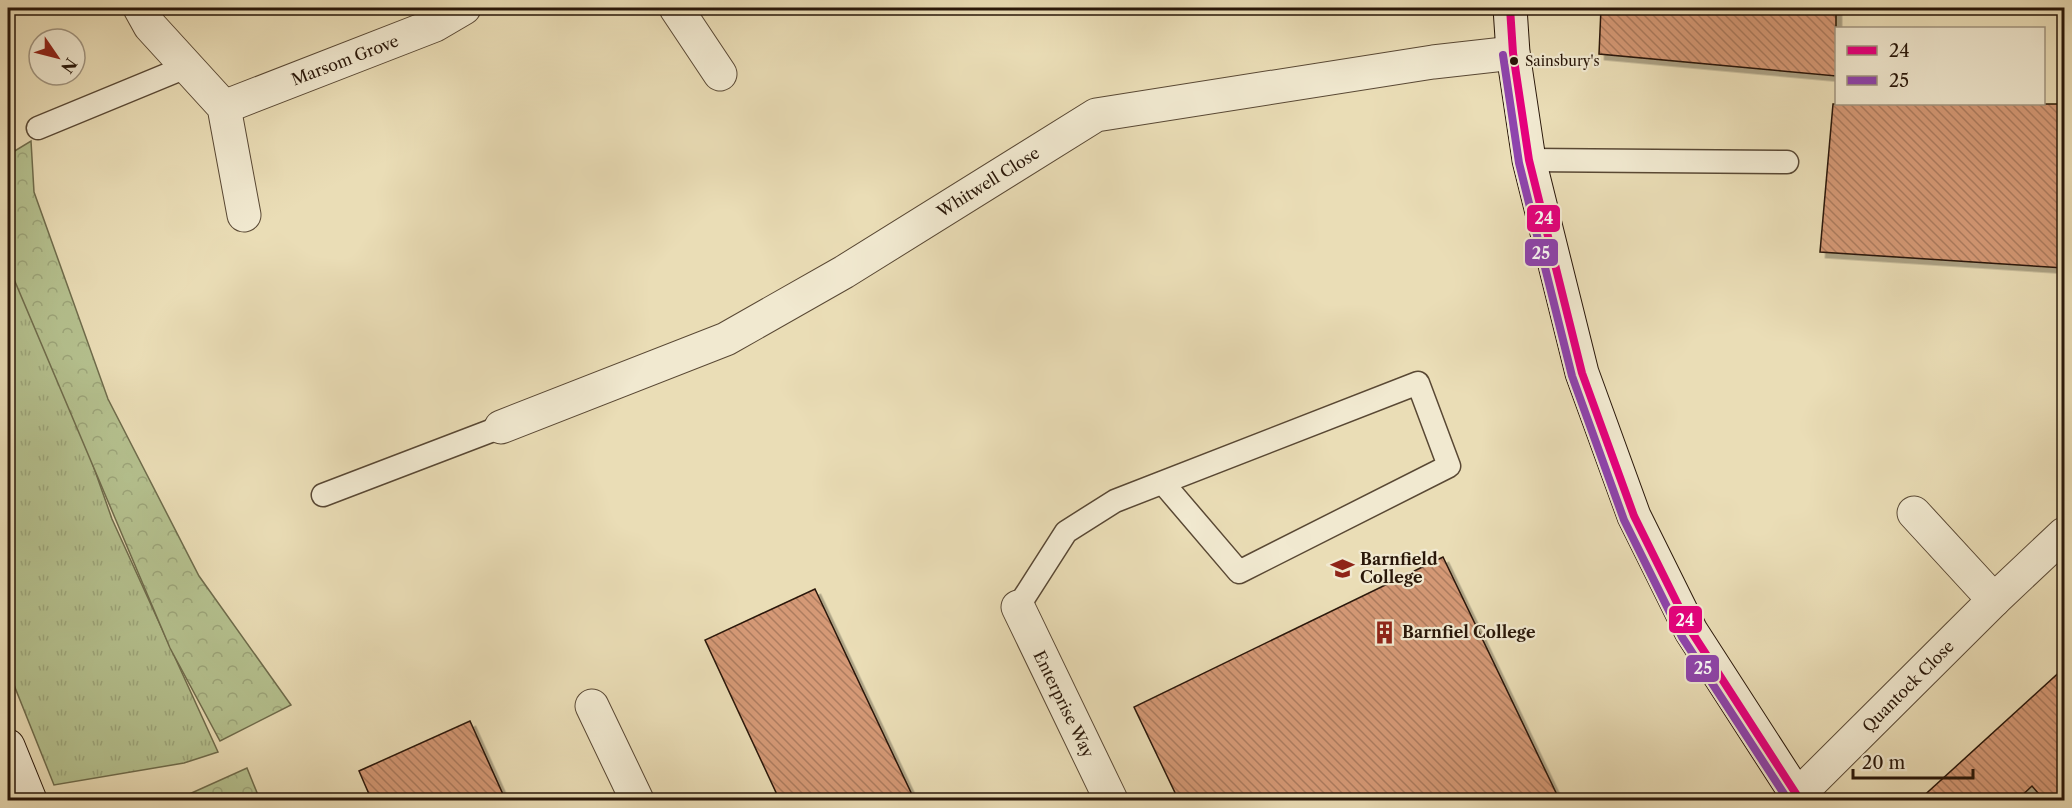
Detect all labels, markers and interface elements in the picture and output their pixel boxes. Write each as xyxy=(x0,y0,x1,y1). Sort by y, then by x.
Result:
north arrow xyxy=(27,27,87,87)
legend xyxy=(1835,27,2045,105)
street label: Marsom Grove xyxy=(289,30,401,90)
text: 24 xyxy=(1889,40,1910,62)
place label: Sainsbury's xyxy=(1525,52,1600,70)
text: N xyxy=(57,54,81,77)
marker: Sainsbury's xyxy=(1508,55,1520,67)
text: 25 xyxy=(1889,70,1909,92)
street label: Whitwell Close xyxy=(932,143,1043,222)
line badge: 24 xyxy=(1526,204,1561,233)
text: 24 xyxy=(1535,208,1553,228)
line badge: 25 xyxy=(1524,238,1559,267)
text: 25 xyxy=(1532,243,1550,263)
place label: Barnfield College xyxy=(1360,549,1438,587)
school or university icon: Barnfield College xyxy=(1329,555,1355,581)
line badge: 24 xyxy=(1668,605,1703,634)
text: 24 xyxy=(1676,610,1694,630)
building icon: Barnfiel College xyxy=(1371,619,1397,645)
place label: Barnfiel College xyxy=(1402,622,1536,642)
street label: Quantock Close xyxy=(1858,636,1958,736)
street label: Enterprise Way xyxy=(1029,647,1099,762)
line badge: 25 xyxy=(1685,654,1720,683)
text: 25 xyxy=(1694,658,1712,678)
scale bar xyxy=(1853,742,1973,780)
text: 20 m xyxy=(1862,752,1906,774)

